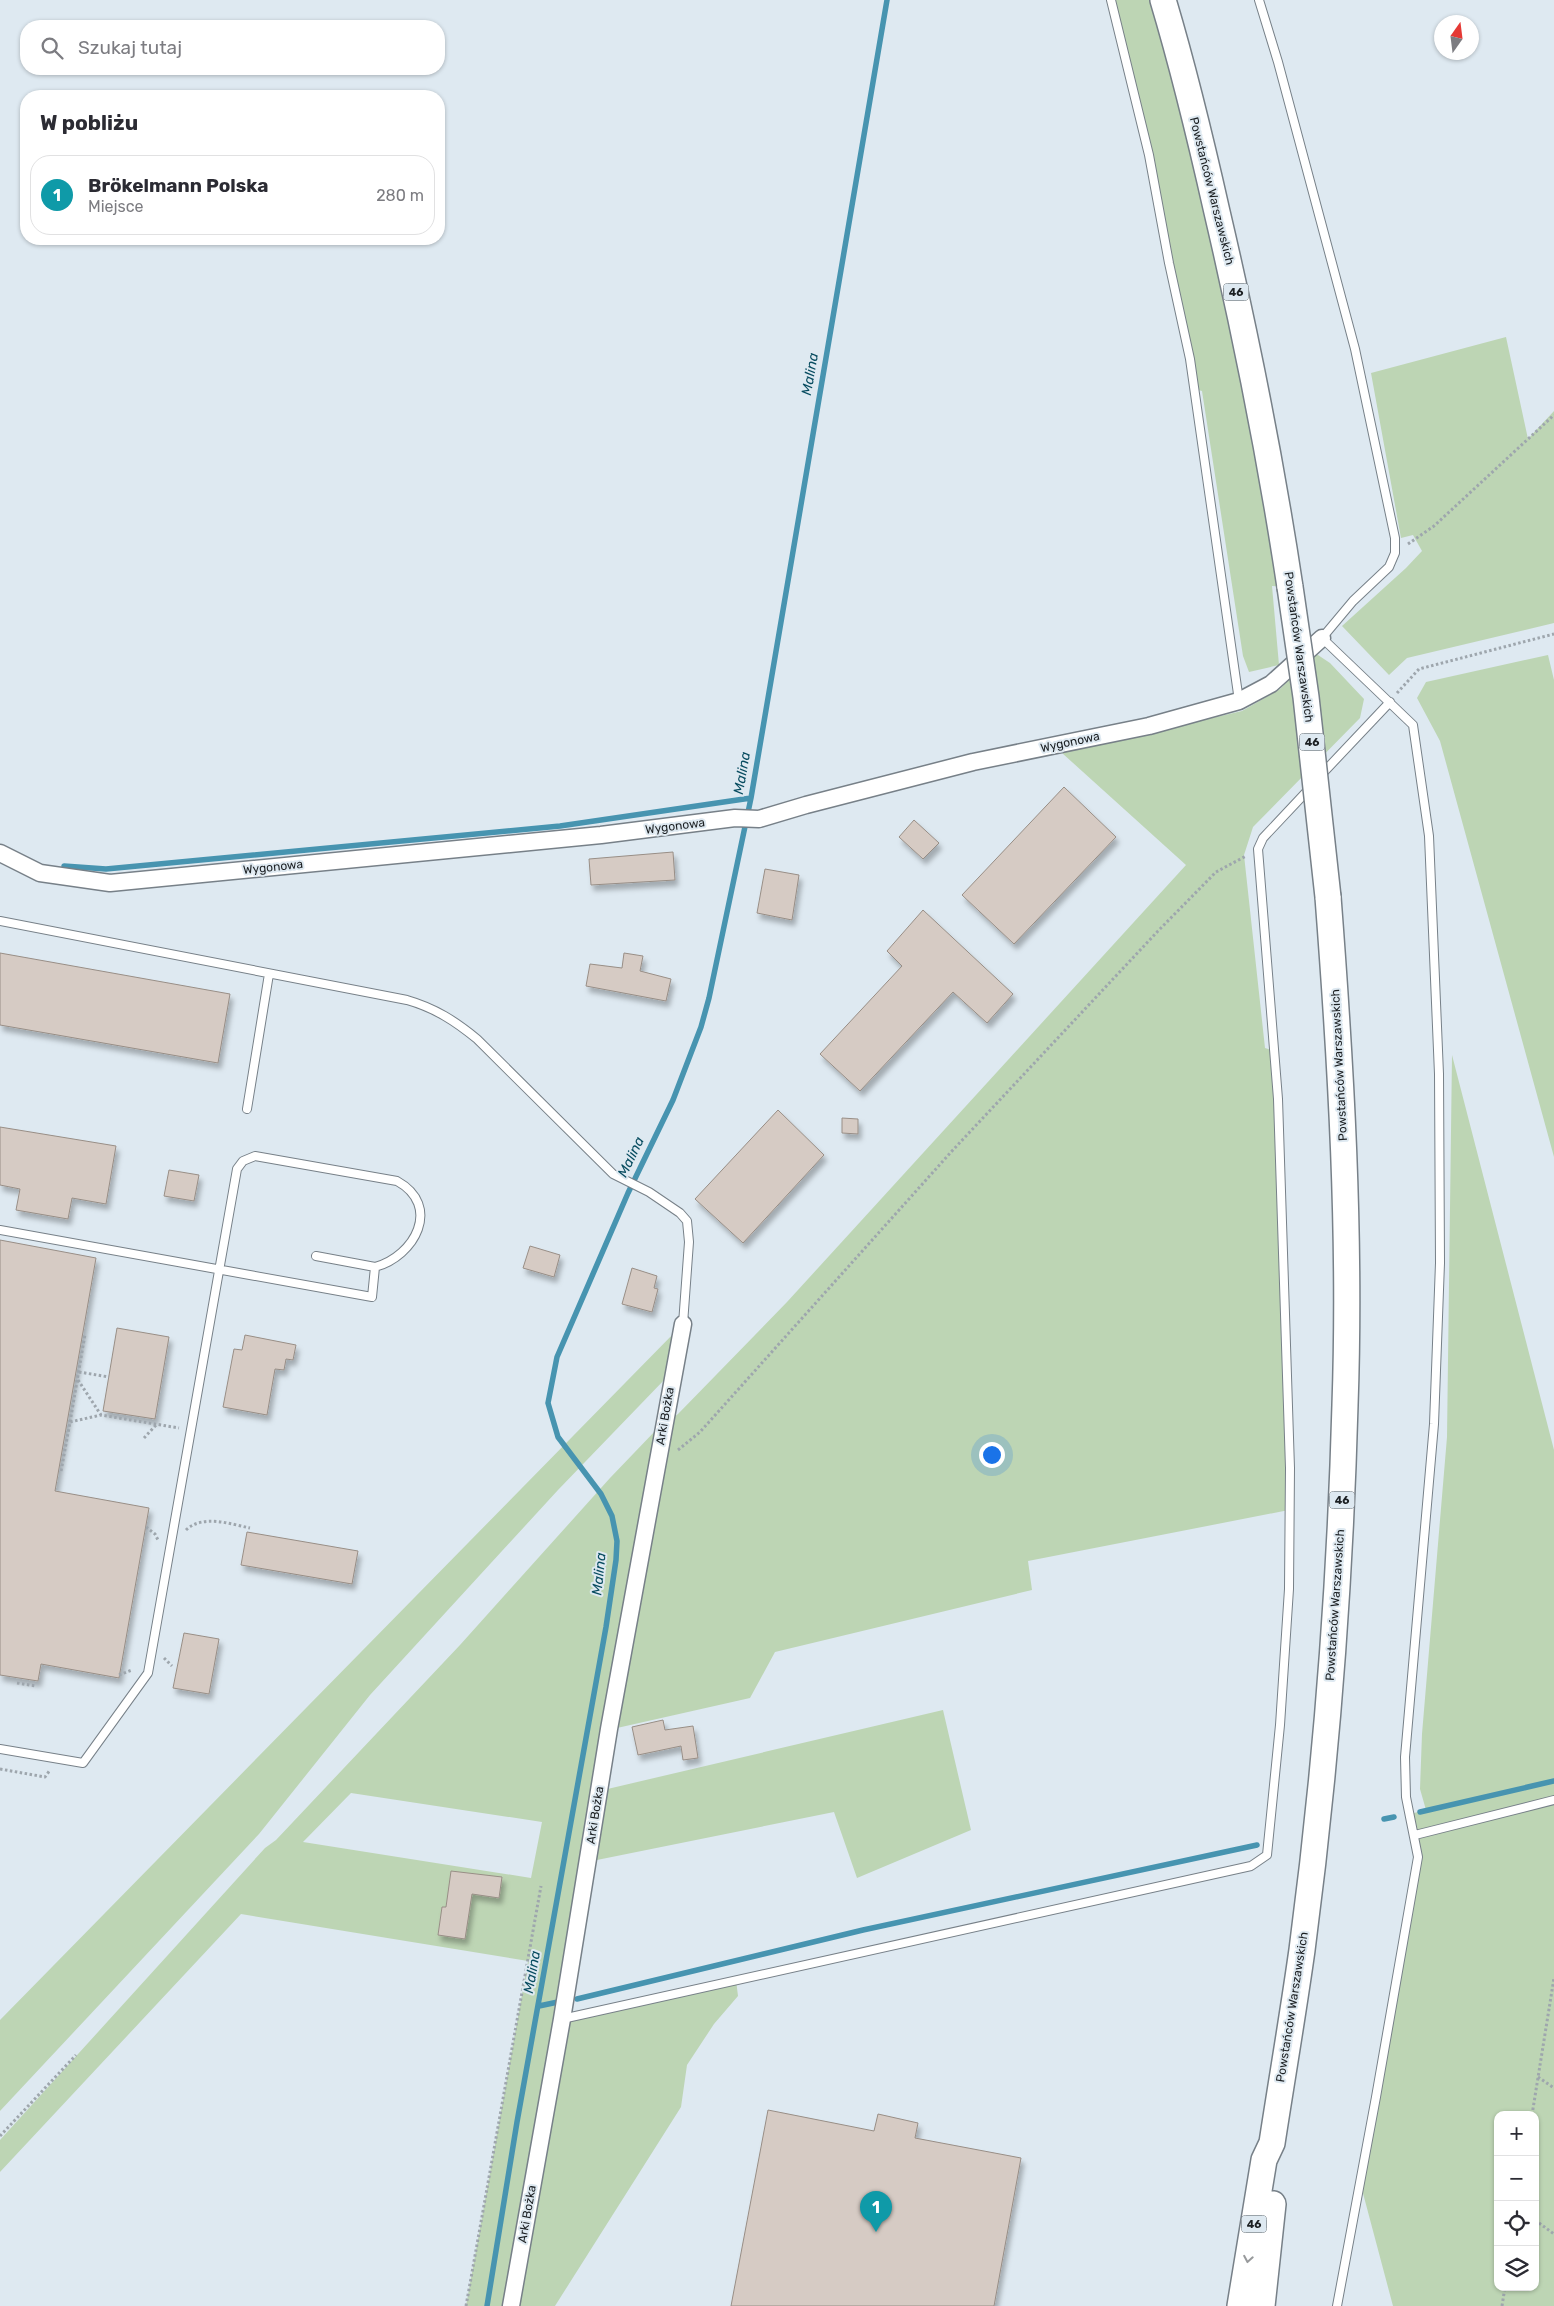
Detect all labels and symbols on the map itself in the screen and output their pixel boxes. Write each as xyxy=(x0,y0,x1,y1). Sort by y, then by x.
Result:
north arrow xyxy=(1434,15,1479,60)
street label: Powstańców Warszawskich xyxy=(1187,116,1237,266)
road number: 46 xyxy=(1224,284,1248,300)
water label: Malina xyxy=(798,351,822,397)
street label: Powstańców Warszawskich xyxy=(1281,571,1317,723)
street label: Wygonowa xyxy=(1039,729,1101,755)
road number: 46 xyxy=(1300,734,1324,750)
water label: Malina xyxy=(730,750,754,796)
street label: Wygonowa xyxy=(644,815,706,837)
street label: Wygonowa xyxy=(242,857,304,877)
street label: Powstańców Warszawskich xyxy=(1328,989,1350,1141)
water label: Malina xyxy=(614,1134,648,1180)
street label: Arki Bożka xyxy=(653,1386,677,1446)
your location xyxy=(979,1442,1005,1468)
road number: 46 xyxy=(1330,1492,1354,1508)
street label: Powstańców Warszawskich xyxy=(1323,1529,1347,1681)
water label: Malina xyxy=(588,1552,610,1596)
street label: Arki Bożka xyxy=(584,1785,606,1845)
street label: Powstańców Warszawskich xyxy=(1273,1931,1311,2083)
water label: Malina xyxy=(520,1949,544,1995)
street label: Arki Bożka xyxy=(515,2184,539,2244)
pin: 1 xyxy=(860,2191,892,2232)
road number: 46 xyxy=(1242,2216,1266,2232)
one-way arrow xyxy=(1243,2254,1253,2263)

